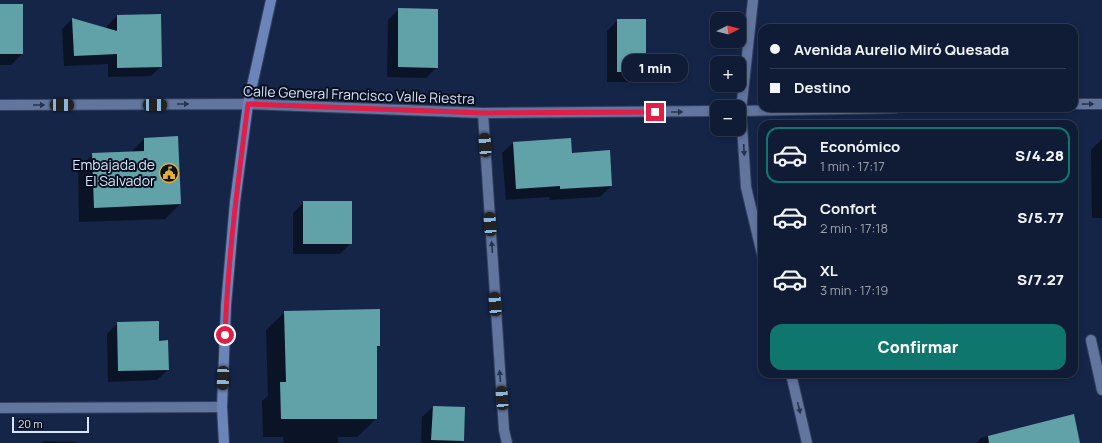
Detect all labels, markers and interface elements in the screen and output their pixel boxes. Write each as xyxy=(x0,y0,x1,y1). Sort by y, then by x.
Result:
north arrow xyxy=(710,12,746,48)
map controls xyxy=(710,12,746,136)
text: Avenida Aurelio Miró Quesada xyxy=(794,39,1009,60)
callout: 1 min xyxy=(622,54,688,82)
button: + xyxy=(710,56,746,92)
text: 1 min xyxy=(639,59,671,77)
text: Destino xyxy=(794,77,851,98)
street label: Calle General Francisco Valle Riestra xyxy=(243,81,475,108)
car xyxy=(50,99,74,111)
car xyxy=(143,99,167,111)
button: − xyxy=(710,100,746,136)
one-way arrow xyxy=(177,101,190,107)
one-way arrow xyxy=(1082,101,1095,107)
one-way arrow xyxy=(33,102,46,108)
route end xyxy=(646,103,664,121)
one-way arrow xyxy=(671,109,684,115)
car xyxy=(478,133,492,157)
text: Económico xyxy=(820,136,900,157)
icon: car xyxy=(772,137,808,173)
one-way arrow xyxy=(740,144,747,156)
text: S/4.28 xyxy=(1015,145,1064,166)
place label: Embajada de El Salvador xyxy=(72,155,155,190)
text: 1 min · 17:17 xyxy=(820,157,885,175)
public building icon: Embajada de El Salvador xyxy=(158,162,180,184)
text: Confort xyxy=(820,198,877,219)
icon: car xyxy=(772,199,808,235)
text: S/5.77 xyxy=(1017,207,1064,228)
car xyxy=(483,212,497,236)
text: 2 min · 17:18 xyxy=(820,219,888,237)
one-way arrow xyxy=(488,241,495,253)
text: XL xyxy=(820,260,838,281)
icon: car xyxy=(772,261,808,297)
text: S/7.27 xyxy=(1017,269,1064,290)
text: 3 min · 17:19 xyxy=(820,281,888,299)
car xyxy=(488,292,502,316)
button: Confirmar xyxy=(770,324,1066,370)
route start xyxy=(216,326,234,344)
car xyxy=(217,366,229,390)
one-way arrow xyxy=(497,370,504,383)
car xyxy=(495,386,509,410)
one-way arrow xyxy=(797,402,803,415)
scale bar xyxy=(12,415,89,434)
text: 20 m xyxy=(18,416,43,431)

